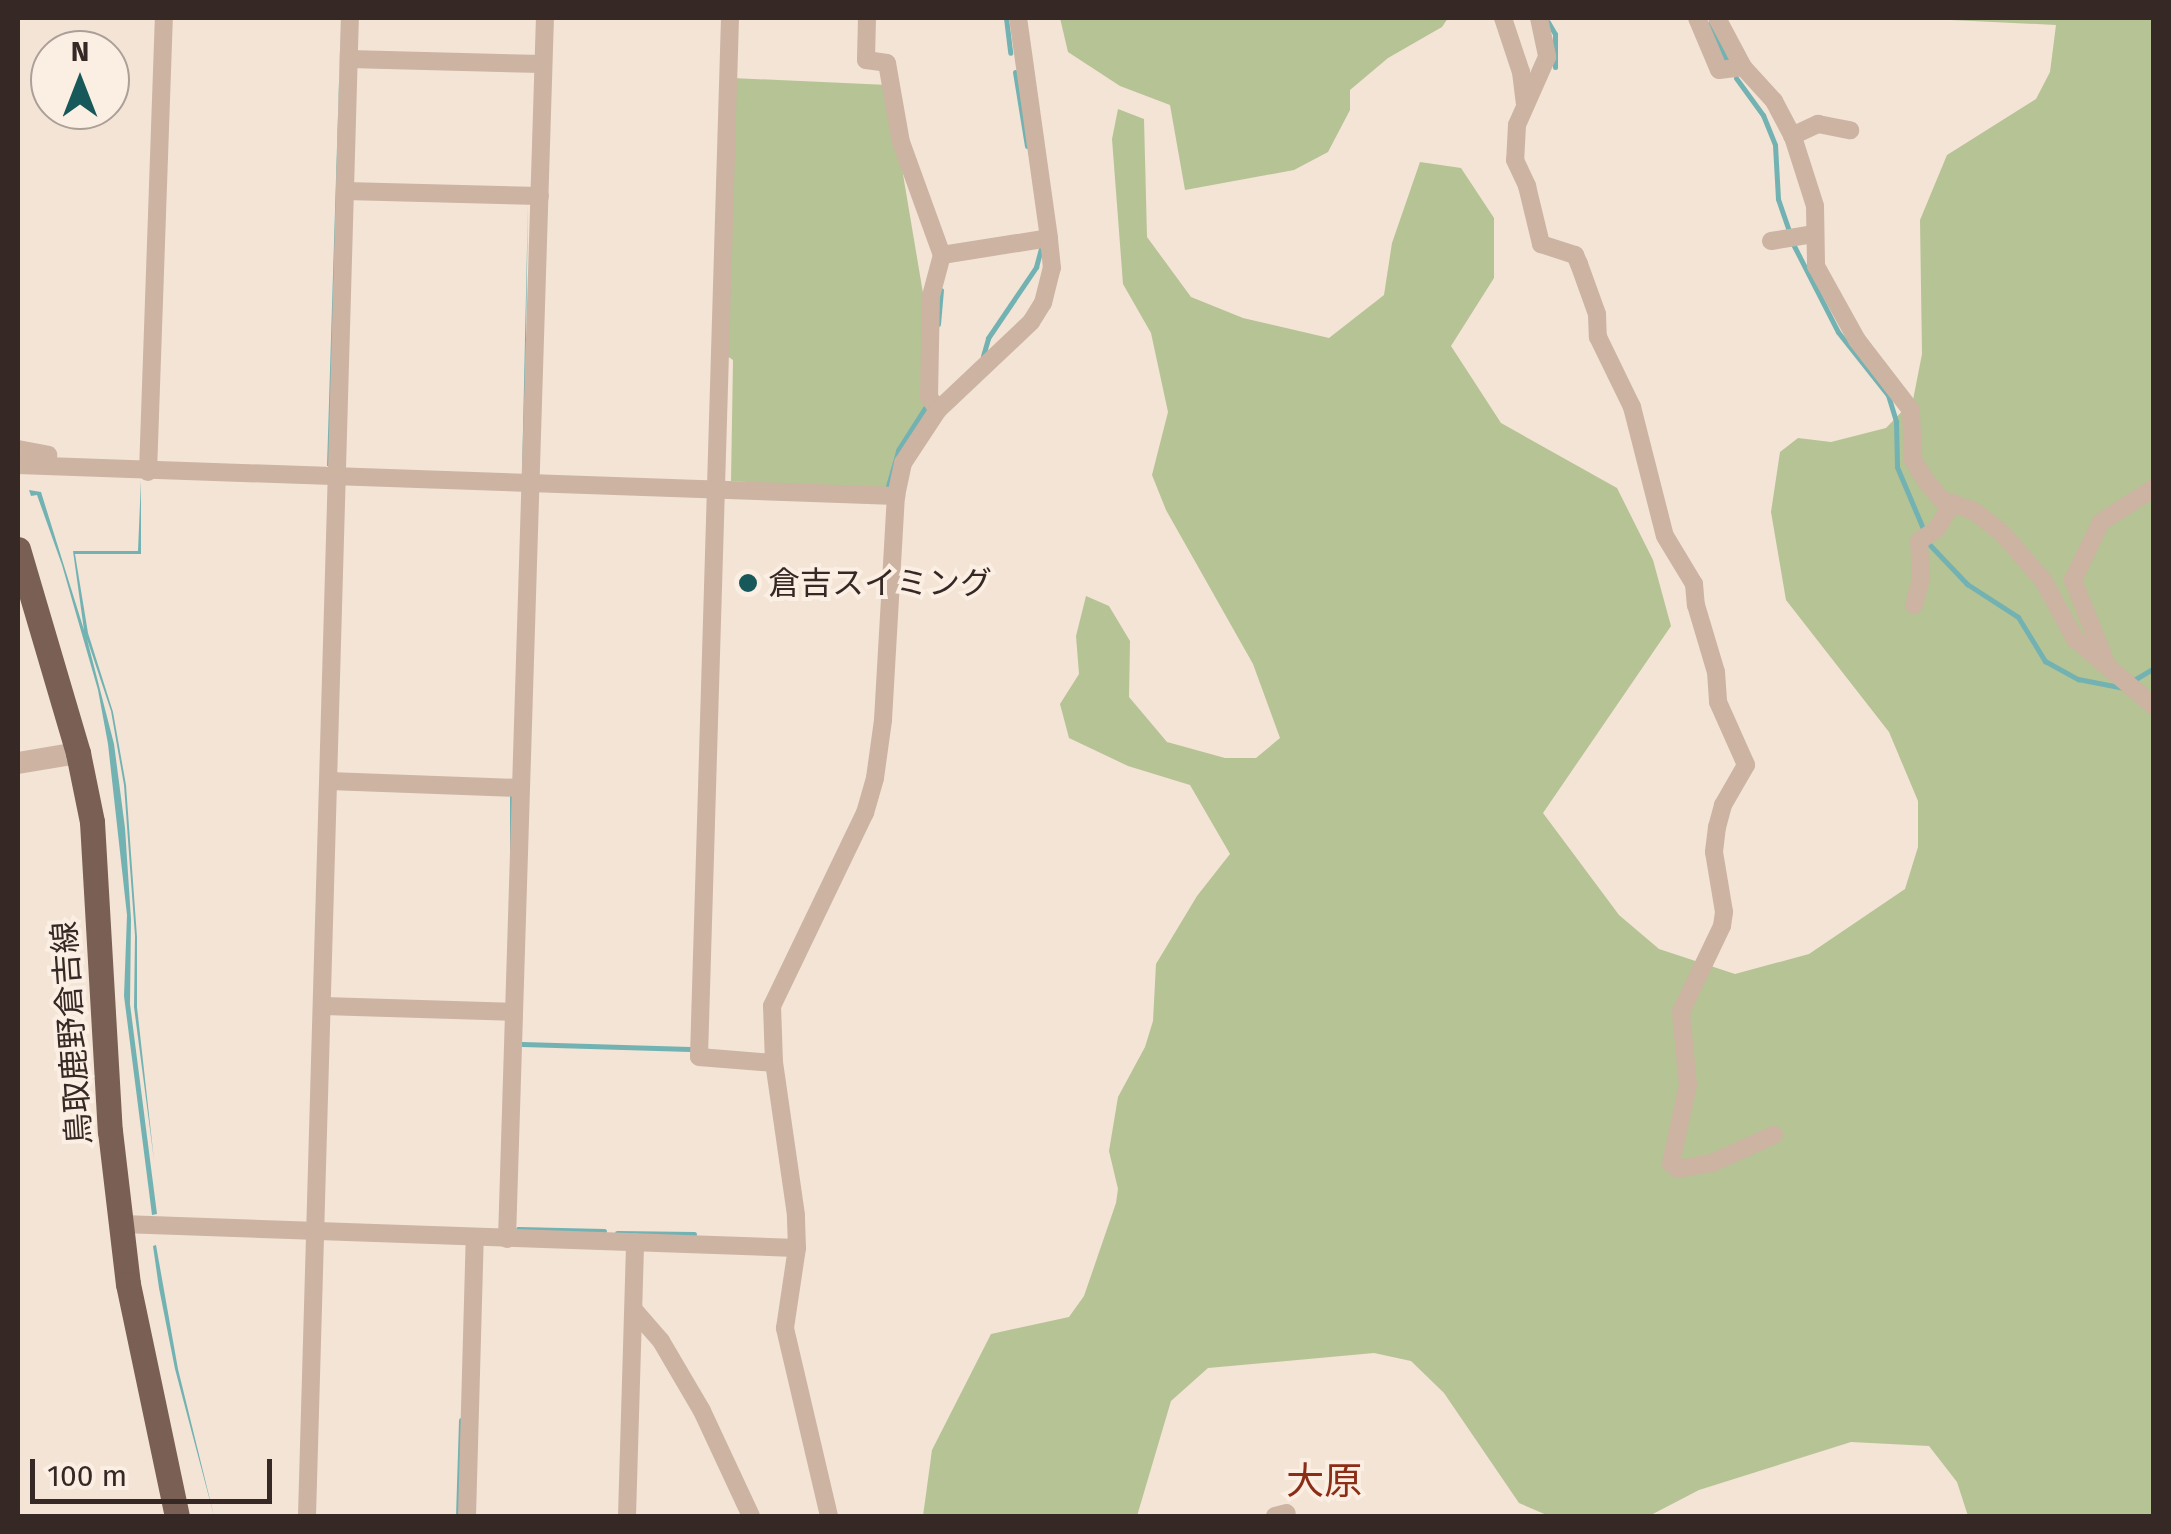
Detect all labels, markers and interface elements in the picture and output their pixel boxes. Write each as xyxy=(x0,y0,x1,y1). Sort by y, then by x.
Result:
north arrow xyxy=(30,30,130,130)
text: N xyxy=(71,35,89,68)
place label: 倉吉スイミング xyxy=(768,564,992,602)
marker: 倉吉スイミング xyxy=(737,572,759,594)
street label: 鳥取鹿野倉吉線 xyxy=(45,920,99,1146)
scale bar xyxy=(35,1439,278,1501)
text: 100 m xyxy=(47,1458,127,1494)
district label: 大原 xyxy=(1286,1459,1362,1505)

